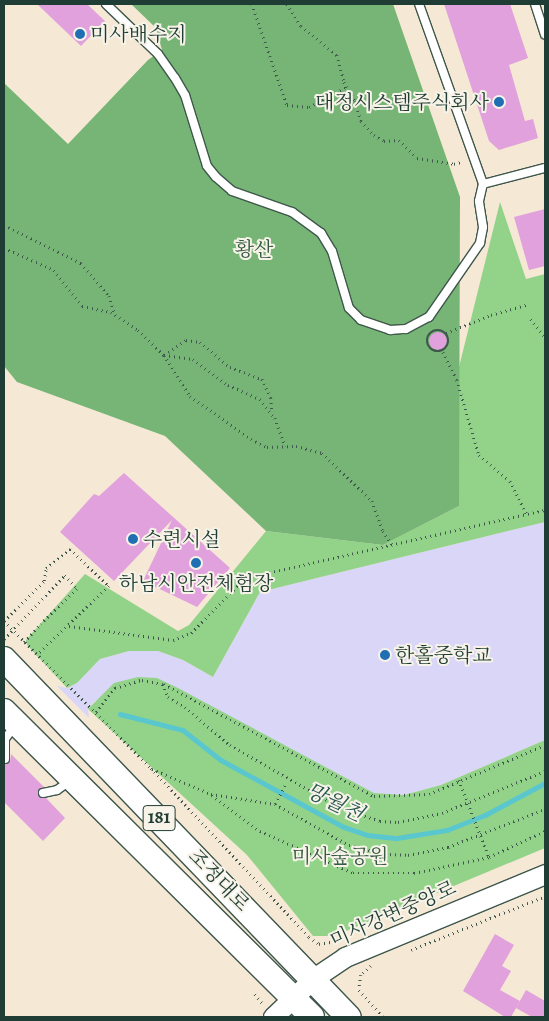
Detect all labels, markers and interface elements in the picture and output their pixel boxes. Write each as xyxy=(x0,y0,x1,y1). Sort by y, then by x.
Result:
place label: 미사배수지 xyxy=(90,22,187,46)
marker: 미사배수지 xyxy=(74,28,86,40)
place label: 대정시스템주식회사 xyxy=(315,90,489,114)
marker: 대정시스템주식회사 xyxy=(493,96,505,108)
park label: 황산 xyxy=(235,237,273,261)
place label: 수련시설 xyxy=(143,527,220,551)
marker: 수련시설 xyxy=(127,533,139,545)
marker: 하남시안전체험장 xyxy=(190,557,202,569)
place label: 하남시안전체험장 xyxy=(119,571,273,595)
place label: 한홀중학교 xyxy=(395,643,492,667)
marker: 한홀중학교 xyxy=(379,649,391,661)
water label: 망월천 xyxy=(302,777,368,827)
road number: 181 xyxy=(142,801,176,834)
street label: 조정대로 xyxy=(184,844,254,916)
park label: 미사숲공원 xyxy=(292,844,388,868)
street label: 미사강변중앙로 xyxy=(326,876,460,952)

